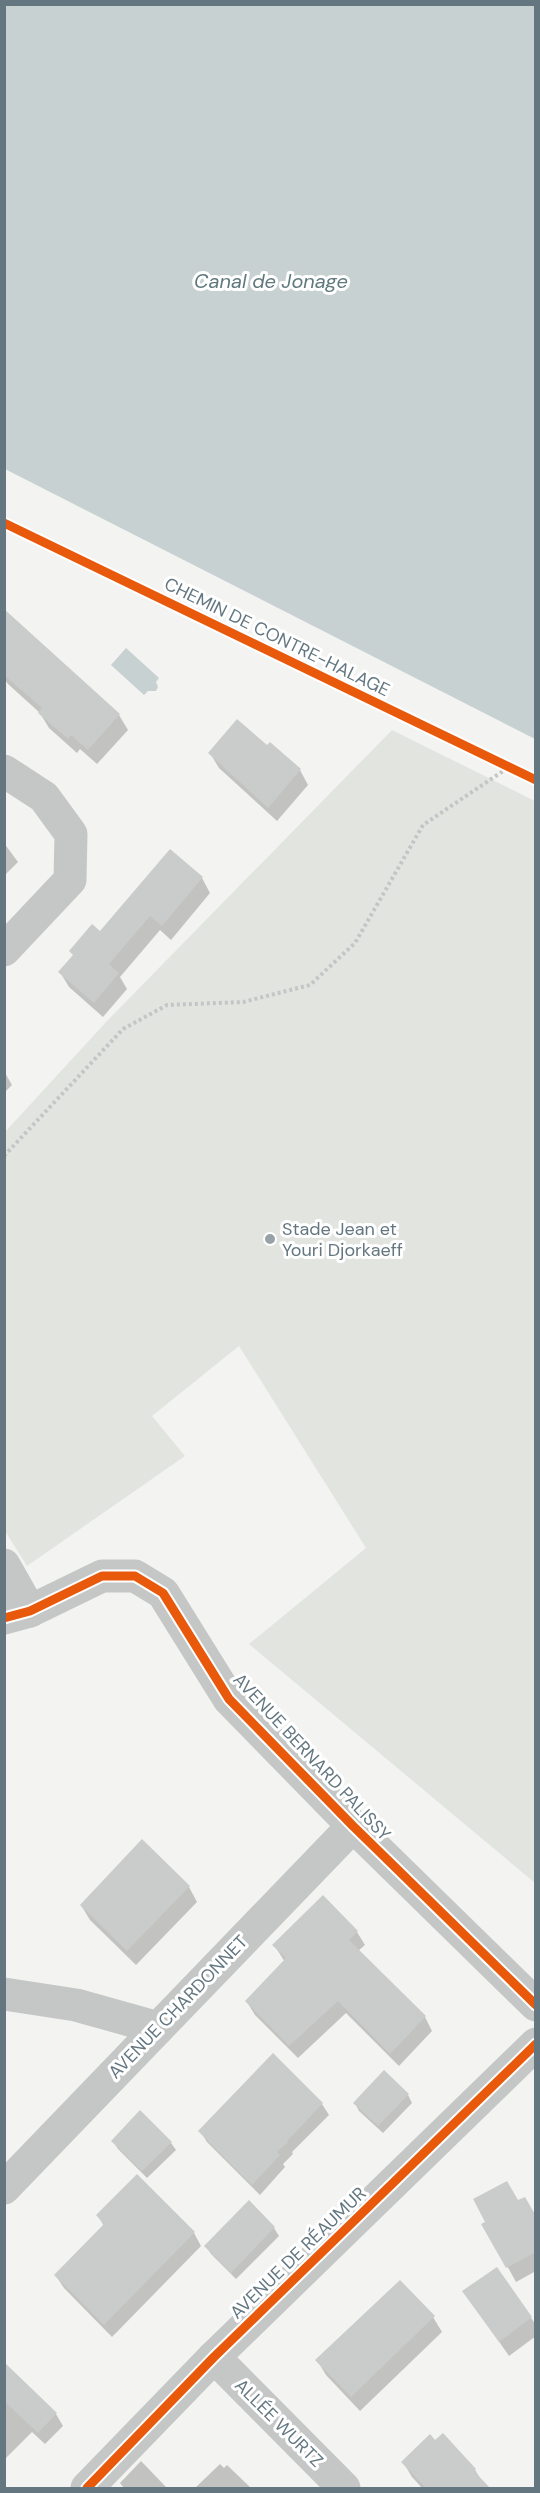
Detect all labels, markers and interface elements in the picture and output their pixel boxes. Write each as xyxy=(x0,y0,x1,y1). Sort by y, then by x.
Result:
water label: Canal de Jonage xyxy=(194,268,348,294)
street label: CHEMIN DE CONTRE-HALAGE xyxy=(160,572,394,702)
place label: Stade Jean et Youri Djorkaeff xyxy=(282,1217,403,1262)
marker: Stade Jean et Youri Djorkaeff xyxy=(263,1232,277,1246)
street label: AVENUE BERNARD PALISSY xyxy=(228,1668,396,1846)
street label: AVENUE CHARDONNET xyxy=(103,1930,253,2084)
street label: AVENUE DE RÉAUMUR xyxy=(225,2182,371,2324)
street label: ALLÉE WURTZ xyxy=(230,2374,328,2472)

